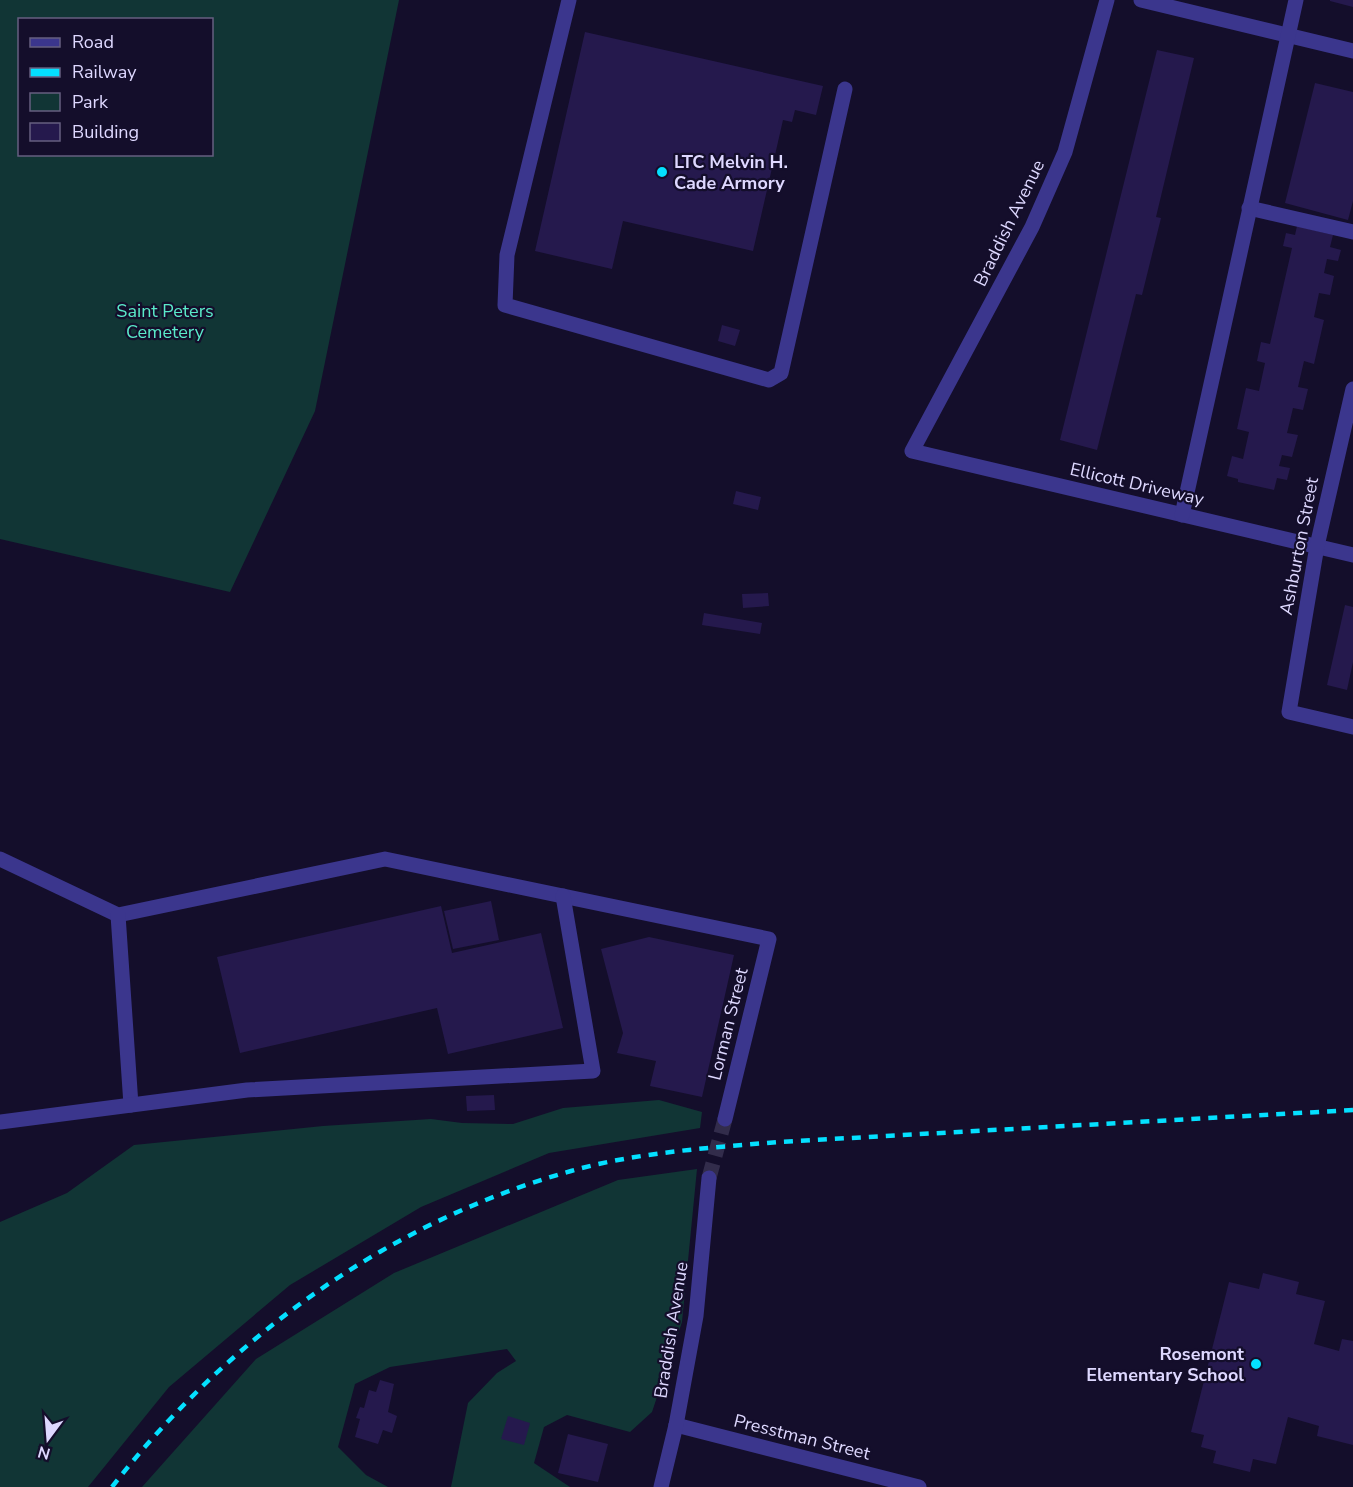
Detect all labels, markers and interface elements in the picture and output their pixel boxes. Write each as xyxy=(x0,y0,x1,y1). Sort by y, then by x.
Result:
legend xyxy=(18,18,213,156)
text: Road xyxy=(72,30,114,54)
text: Railway xyxy=(72,60,137,84)
text: Park xyxy=(72,90,109,114)
text: Building xyxy=(72,120,139,144)
place label: LTC Melvin H. Cade Armory xyxy=(674,150,788,195)
street label: Braddish Avenue xyxy=(968,156,1050,290)
marker: LTC Melvin H. Cade Armory xyxy=(655,165,669,179)
park label: Saint Peters Cemetery xyxy=(116,299,214,344)
street label: Ellicott Driveway xyxy=(1068,457,1207,511)
street label: Ashburton Street xyxy=(1274,475,1324,617)
street label: Lorman Street xyxy=(702,965,754,1083)
street label: Braddish Avenue xyxy=(648,1260,694,1400)
place label: Rosemont Elementary School xyxy=(1086,1342,1244,1387)
marker: Rosemont Elementary School xyxy=(1249,1357,1263,1371)
street label: Presstman Street xyxy=(731,1408,873,1466)
north arrow xyxy=(18,1409,78,1469)
text: N xyxy=(35,1440,53,1465)

